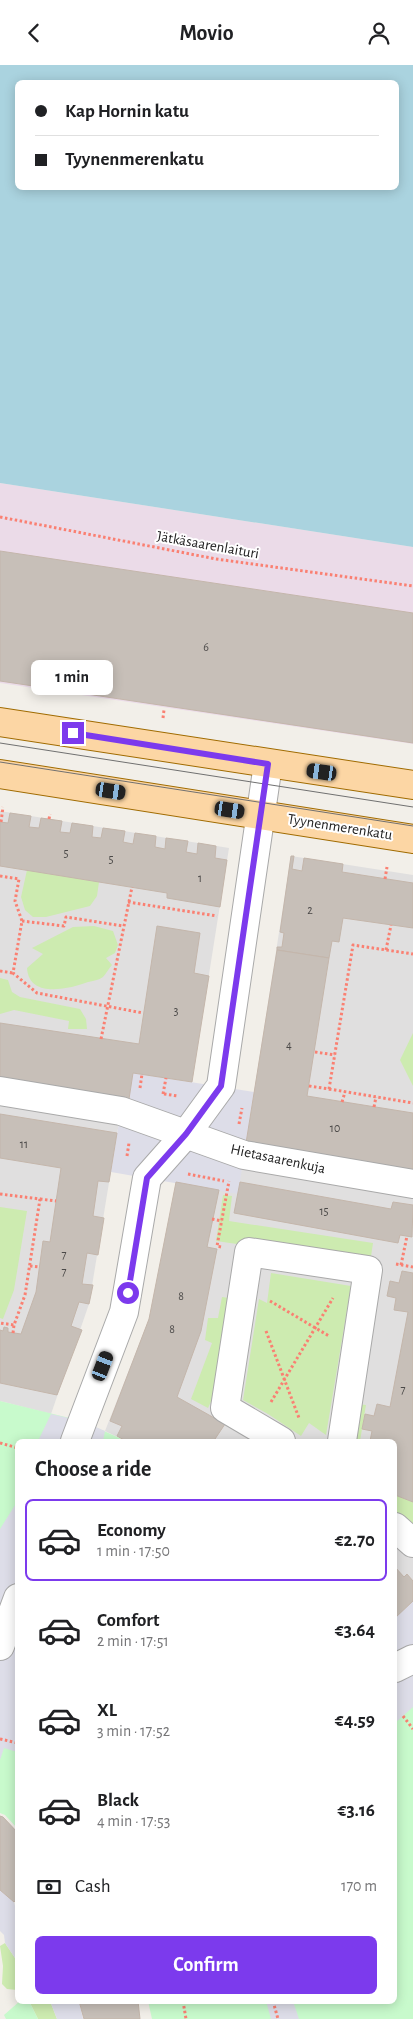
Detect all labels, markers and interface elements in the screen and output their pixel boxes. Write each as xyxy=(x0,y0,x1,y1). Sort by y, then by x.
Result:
icon: back xyxy=(20,19,48,47)
icon: person xyxy=(365,19,393,47)
text: Movio xyxy=(179,22,234,44)
text: Kap Hornin katu xyxy=(65,102,189,121)
text: Tyynenmerenkatu xyxy=(65,150,204,169)
street label: Jätkäsaarenlaituri xyxy=(156,529,260,561)
house number: 6 xyxy=(203,641,209,653)
callout: 1 min xyxy=(32,661,114,695)
text: 1 min xyxy=(55,669,89,685)
route end xyxy=(62,722,84,744)
car xyxy=(306,762,337,782)
car xyxy=(95,781,126,801)
car xyxy=(214,800,245,820)
street label: Tyynenmerenkatu xyxy=(287,811,394,843)
house number: 5 xyxy=(63,847,69,859)
house number: 5 xyxy=(108,853,114,865)
house number: 1 xyxy=(198,872,202,884)
house number: 2 xyxy=(307,904,313,916)
house number: 3 xyxy=(174,1005,179,1017)
house number: 4 xyxy=(286,1039,292,1051)
house number: 10 xyxy=(330,1122,340,1134)
house number: 11 xyxy=(20,1138,28,1150)
street label: Hietasaarenkuja xyxy=(229,1142,327,1176)
house number: 15 xyxy=(319,1205,329,1217)
house number: 7 xyxy=(61,1248,67,1260)
house number: 7 xyxy=(61,1265,67,1277)
route start xyxy=(117,1282,139,1304)
house number: 8 xyxy=(178,1290,184,1302)
house number: 8 xyxy=(169,1323,175,1335)
car xyxy=(90,1349,115,1383)
house number: 7 xyxy=(400,1383,406,1395)
text: Choose a ride xyxy=(35,1458,151,1480)
icon: car xyxy=(37,1518,82,1563)
text: Economy xyxy=(97,1521,166,1540)
text: €2.70 xyxy=(335,1531,375,1550)
text: 1 min · 17:50 xyxy=(97,1543,170,1559)
icon: car xyxy=(37,1608,82,1653)
text: Comfort xyxy=(97,1611,159,1630)
text: €3.64 xyxy=(335,1621,375,1640)
text: 2 min · 17:51 xyxy=(97,1633,169,1649)
icon: car xyxy=(37,1698,82,1743)
text: XL xyxy=(97,1701,117,1720)
text: €4.59 xyxy=(335,1711,375,1730)
text: 3 min · 17:52 xyxy=(97,1723,170,1739)
icon: car xyxy=(37,1788,82,1833)
text: Black xyxy=(97,1791,139,1810)
text: €3.16 xyxy=(338,1801,375,1820)
text: 4 min · 17:53 xyxy=(97,1813,170,1829)
icon: cash xyxy=(35,1873,63,1901)
text: Cash xyxy=(75,1877,111,1896)
text: 170 m xyxy=(341,1878,377,1894)
button: Confirm xyxy=(35,1936,377,1994)

